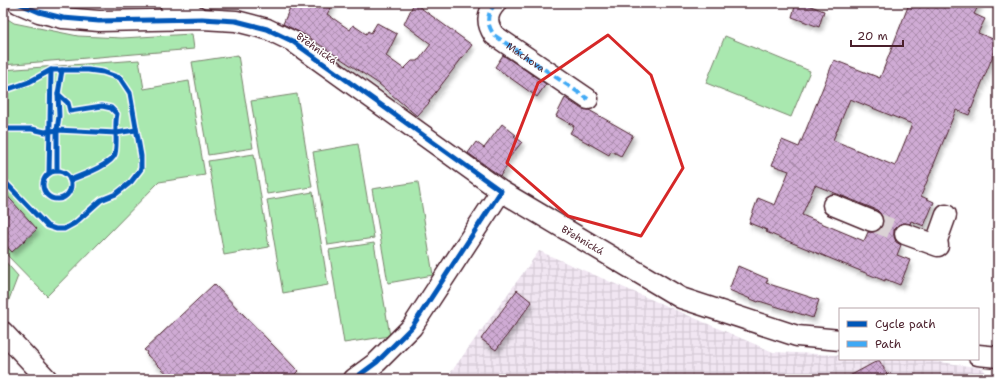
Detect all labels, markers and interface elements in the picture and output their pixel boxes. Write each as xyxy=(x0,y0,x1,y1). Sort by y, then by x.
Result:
scale bar xyxy=(851,22,903,48)
text: 20 m xyxy=(857,28,888,44)
street label: Břehnická xyxy=(294,30,340,68)
street label: Máchova xyxy=(504,39,548,75)
street label: Břehnická xyxy=(559,222,607,258)
legend xyxy=(839,308,979,360)
text: Cycle path xyxy=(875,316,936,332)
text: Path xyxy=(875,336,901,352)

